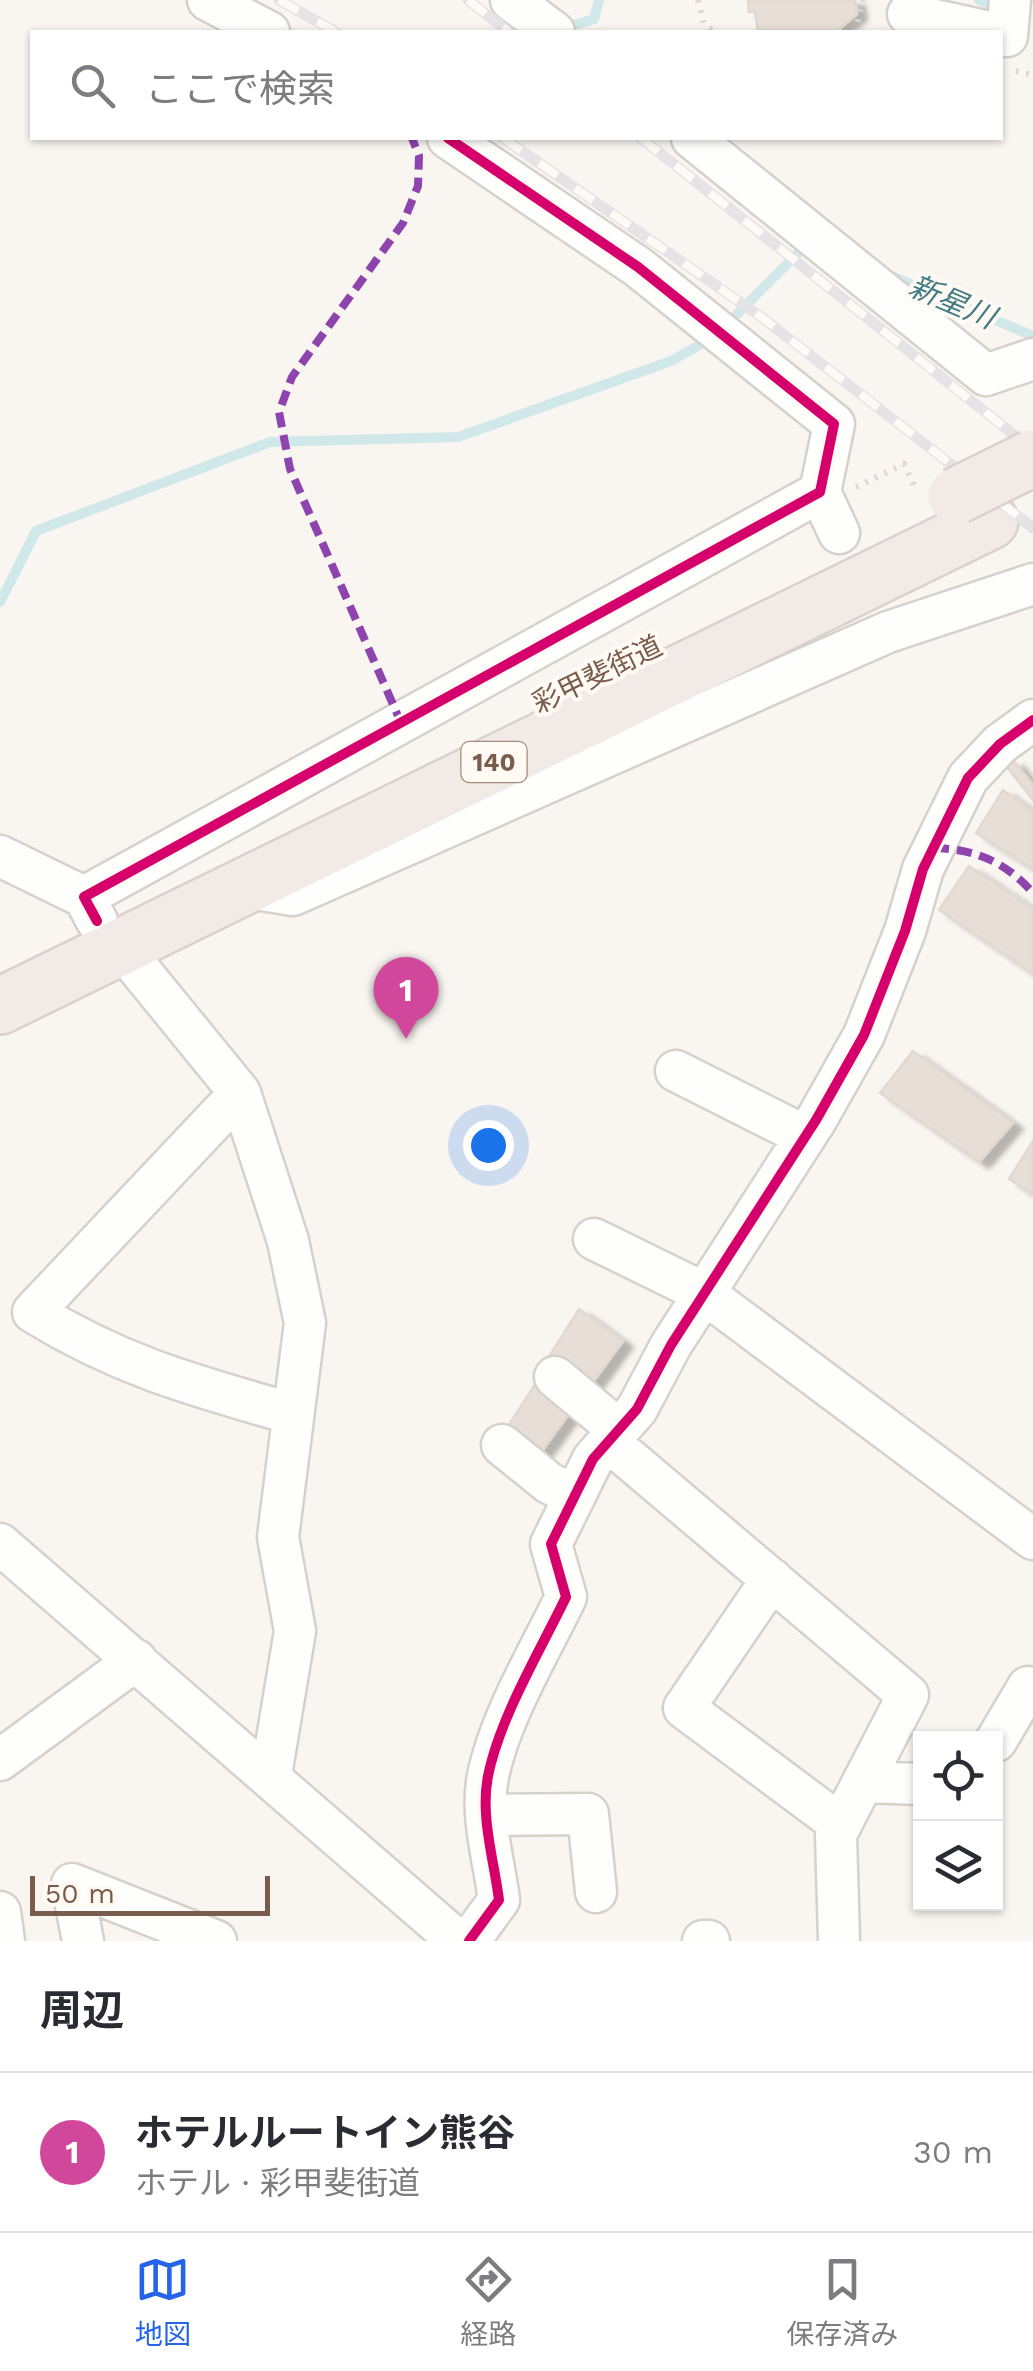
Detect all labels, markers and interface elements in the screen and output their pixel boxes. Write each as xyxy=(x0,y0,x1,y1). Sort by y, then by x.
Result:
search box xyxy=(30,30,1003,140)
icon: search xyxy=(65,58,120,113)
text: ここで検索 xyxy=(145,67,335,111)
water label: 新星川 xyxy=(904,268,1003,336)
street label: 彩甲斐街道 xyxy=(527,629,667,720)
road number: 140 xyxy=(462,742,526,782)
pin: 1 xyxy=(374,956,438,1039)
your location xyxy=(463,1120,514,1171)
map controls xyxy=(913,1731,1003,1911)
button: locate xyxy=(913,1731,1003,1821)
button: layers xyxy=(913,1821,1003,1911)
scale bar xyxy=(30,1871,270,1916)
text: 50 m xyxy=(45,1877,115,1910)
text: 周辺 xyxy=(40,1986,124,2035)
text: ホテルルートイン熊谷 xyxy=(135,2111,515,2155)
text: 1 xyxy=(66,2133,79,2171)
text: 30 m xyxy=(913,2133,993,2171)
text: ホテル · 彩甲斐街道 xyxy=(135,2164,420,2202)
tab: 地図 xyxy=(135,2252,191,2352)
tab: 経路 xyxy=(460,2252,516,2352)
tab: 保存済み xyxy=(786,2252,898,2352)

